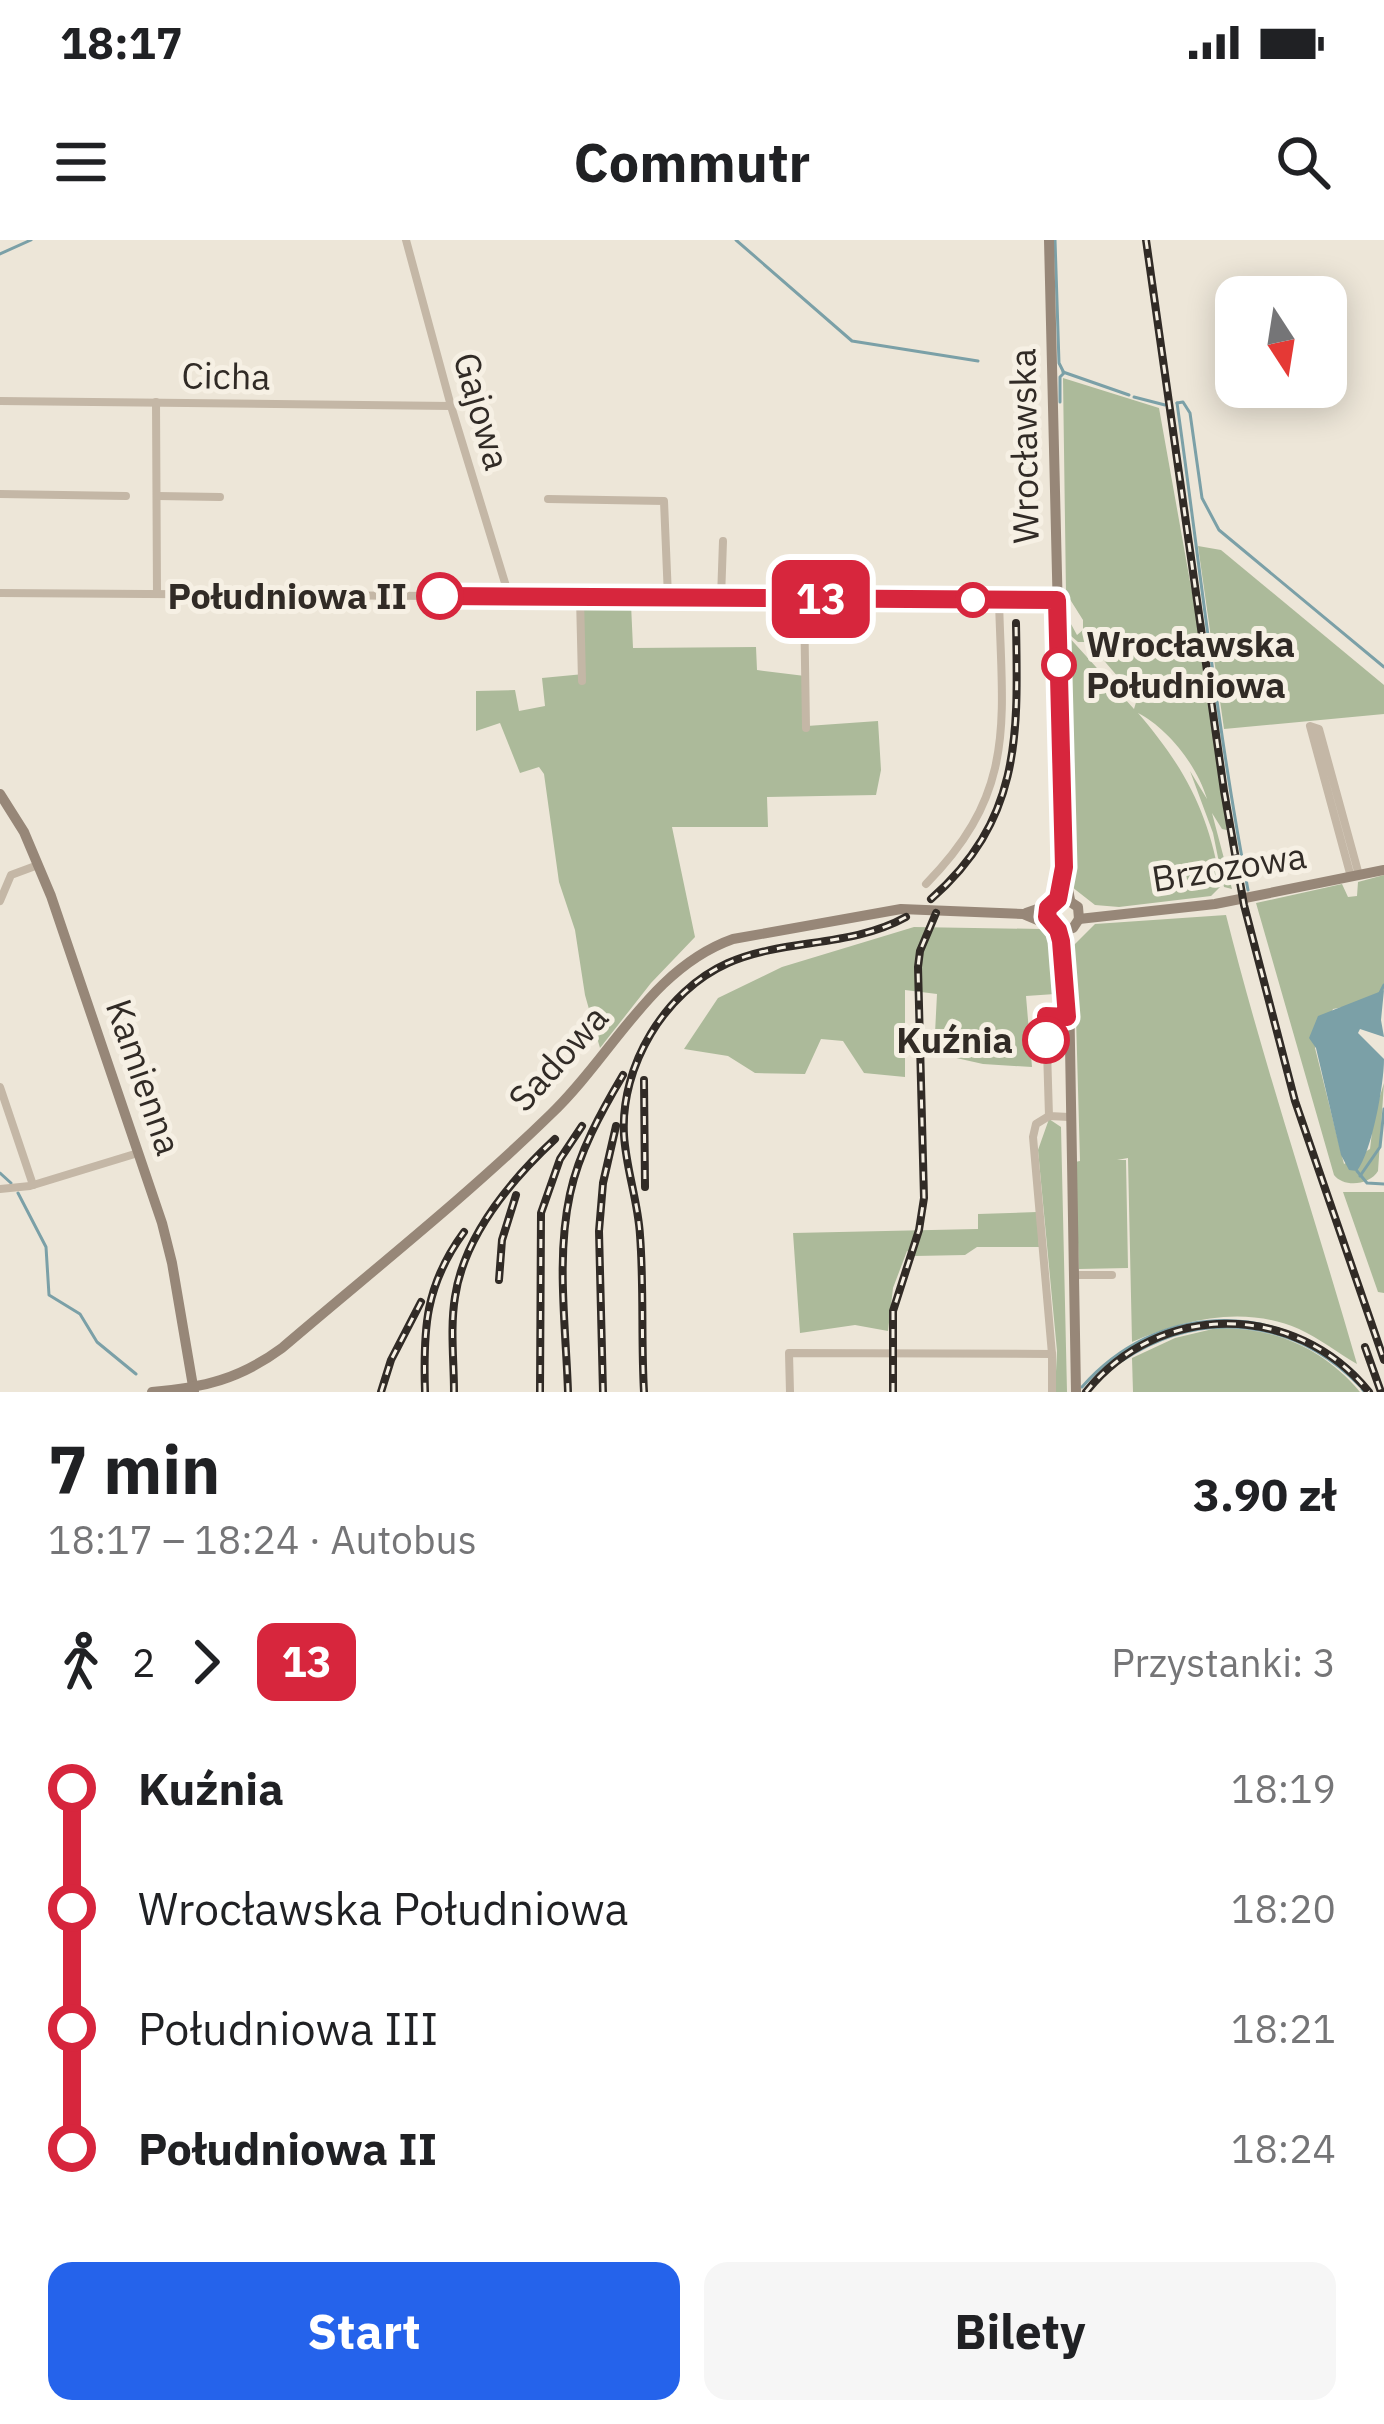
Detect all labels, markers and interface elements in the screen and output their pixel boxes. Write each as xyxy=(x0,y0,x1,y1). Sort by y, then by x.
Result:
text: 18:17 xyxy=(60,13,183,71)
text: Commutr xyxy=(574,127,810,197)
icon: menu xyxy=(48,129,114,195)
icon: search xyxy=(1270,129,1336,195)
north arrow xyxy=(1215,276,1347,408)
map controls xyxy=(1215,276,1347,408)
street label: Gajowa xyxy=(443,347,522,475)
street label: Wrocławska xyxy=(998,348,1049,544)
street label: Cicha xyxy=(181,351,271,400)
line badge: 13 xyxy=(767,560,875,638)
text: 13 xyxy=(796,571,846,626)
place label: Południowa II xyxy=(168,572,407,619)
marker: Południowa II xyxy=(418,574,462,618)
unlabelled marker xyxy=(957,584,989,616)
place label: Wrocławska Południowa xyxy=(1086,620,1295,708)
marker: Wrocławska Południowa xyxy=(1043,649,1075,681)
street label: Brzozowa xyxy=(1148,831,1310,902)
street label: Kamienna xyxy=(96,993,193,1161)
street label: Sadowa xyxy=(497,995,618,1121)
place label: Kuźnia xyxy=(896,1016,1013,1063)
marker: Kuźnia xyxy=(1024,1018,1068,1062)
text: 7 min xyxy=(48,1426,220,1512)
text: 3.90 zł xyxy=(1193,1465,1336,1523)
text: 18:17 – 18:24 · Autobus xyxy=(48,1514,477,1565)
icon: walk xyxy=(48,1629,114,1695)
icon: forward xyxy=(173,1629,239,1695)
text: 13 xyxy=(281,1634,332,1689)
text: 2 xyxy=(132,1637,155,1688)
text: Przystanki: 3 xyxy=(1111,1637,1336,1688)
text: Kuźnia xyxy=(138,1759,284,1817)
text: 18:19 xyxy=(1231,1763,1336,1814)
text: Wrocławska Południowa xyxy=(138,1879,628,1937)
text: 18:20 xyxy=(1231,1883,1336,1934)
text: Południowa III xyxy=(138,1999,438,2057)
text: 18:21 xyxy=(1231,2003,1336,2054)
text: Południowa II xyxy=(138,2119,437,2177)
text: 18:24 xyxy=(1231,2123,1336,2174)
button: Start xyxy=(48,2262,680,2400)
button: Bilety xyxy=(704,2262,1336,2400)

